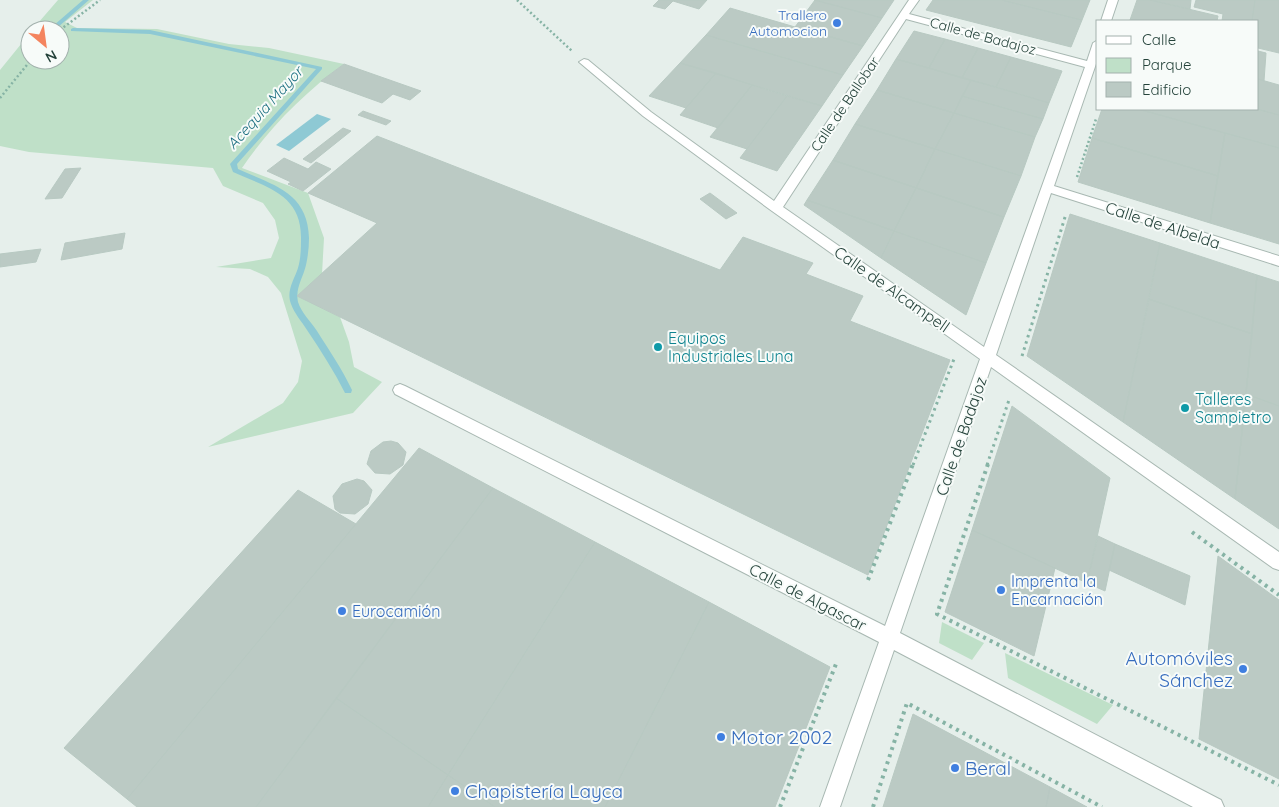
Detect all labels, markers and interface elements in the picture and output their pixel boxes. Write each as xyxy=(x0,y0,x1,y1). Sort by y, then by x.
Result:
place label: Trallero Automocion xyxy=(749,6,827,40)
street label: Calle de Badajoz xyxy=(928,13,1038,59)
marker: Trallero Automocion xyxy=(831,17,843,29)
north arrow xyxy=(20,20,70,70)
legend xyxy=(1096,20,1259,110)
text: Calle xyxy=(1142,30,1176,49)
text: N xyxy=(42,46,60,67)
street label: Calle de Ballobar xyxy=(807,53,884,155)
text: Parque xyxy=(1142,55,1192,74)
water label: Acequia Mayor xyxy=(223,61,308,153)
text: Edificio xyxy=(1142,80,1191,99)
street label: Calle de Albelda xyxy=(1103,197,1223,253)
street label: Calle de Alcampell xyxy=(830,242,954,336)
place label: Equipos Industriales Luna xyxy=(668,328,794,366)
marker: Equipos Industriales Luna xyxy=(652,341,664,353)
street label: Calle de Badajoz xyxy=(931,374,991,498)
place label: Talleres Sampietro xyxy=(1195,389,1271,427)
marker: Talleres Sampietro xyxy=(1179,402,1191,414)
street label: Calle de Algascar xyxy=(746,559,870,635)
place label: Imprenta la Encarnación xyxy=(1011,571,1103,609)
marker: Imprenta la Encarnación xyxy=(995,584,1007,596)
place label: Eurocamión xyxy=(352,601,440,621)
marker: Eurocamión xyxy=(336,605,348,617)
place label: Automóviles Sánchez xyxy=(1126,646,1233,692)
marker: Automóviles Sánchez xyxy=(1237,663,1249,675)
place label: Motor 2002 xyxy=(731,725,832,749)
marker: Motor 2002 xyxy=(715,731,727,743)
place label: Beral xyxy=(965,756,1011,780)
marker: Beral xyxy=(949,762,961,774)
place label: Chapistería Layca xyxy=(465,779,623,803)
marker: Chapistería Layca xyxy=(449,785,461,797)

